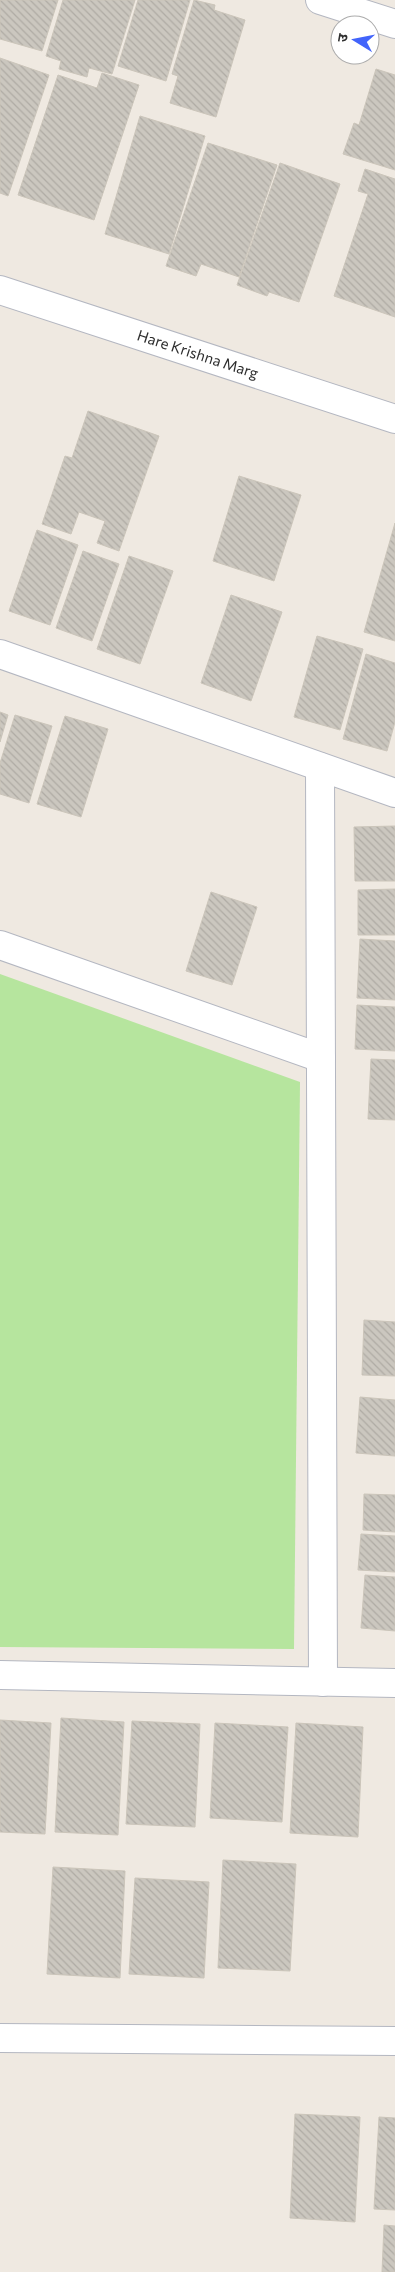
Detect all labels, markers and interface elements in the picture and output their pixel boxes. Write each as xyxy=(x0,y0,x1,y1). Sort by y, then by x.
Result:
north arrow xyxy=(330,15,380,65)
text: उ xyxy=(333,31,351,43)
street label: Hare Krishna Marg xyxy=(135,325,261,382)

